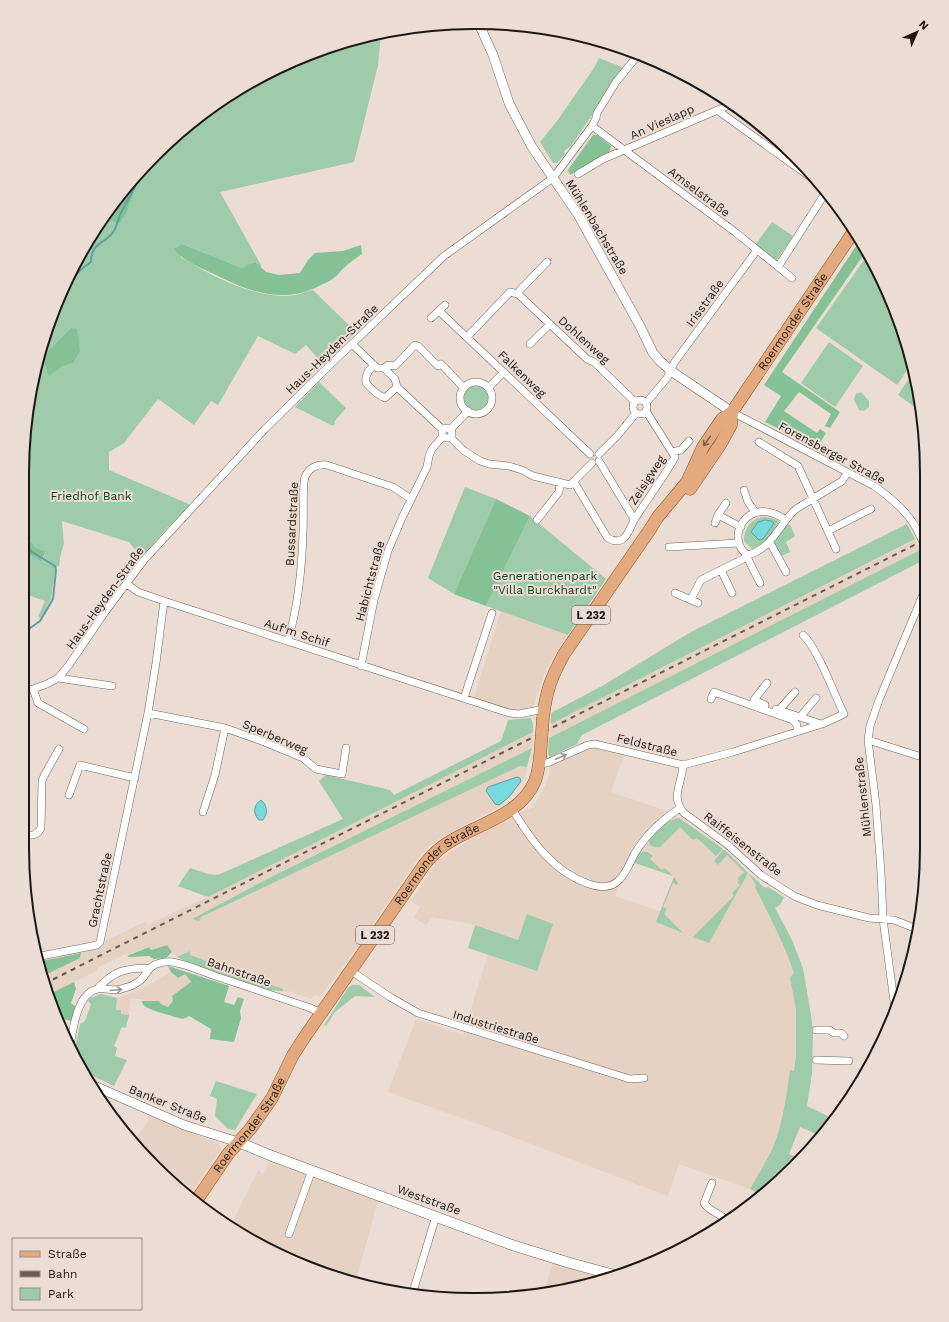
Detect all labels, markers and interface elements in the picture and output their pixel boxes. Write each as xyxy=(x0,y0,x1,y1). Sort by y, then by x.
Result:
north arrow xyxy=(897,12,937,52)
text: N xyxy=(916,18,931,33)
street label: An Vieslapp xyxy=(628,102,696,142)
street label: Amselstraße xyxy=(665,164,733,220)
street label: Mühlenbachstraße xyxy=(563,177,631,277)
street label: Roermonder Straße xyxy=(755,270,831,373)
street label: Irisstraße xyxy=(683,277,727,329)
street label: Haus-Heyden-Straße xyxy=(283,301,381,397)
street label: Dohlenweg xyxy=(555,313,613,367)
street label: Falkenweg xyxy=(495,348,549,401)
street label: Forensberger Straße xyxy=(776,419,888,487)
one-way arrow xyxy=(703,435,711,446)
street label: Zeisigweg xyxy=(626,452,669,507)
street label: Bussardstraße xyxy=(283,482,301,566)
park label: Friedhof Bank xyxy=(50,489,132,503)
street label: Habichtstraße xyxy=(353,539,387,623)
street label: Haus-Heyden-Straße xyxy=(63,544,147,652)
park label: Generationenpark "Villa Burckhardt" xyxy=(493,569,597,597)
road number: L 232 xyxy=(572,606,610,624)
street label: Auf'm Schif xyxy=(262,616,332,650)
street label: Sperberweg xyxy=(240,717,310,757)
street label: Feldstraße xyxy=(615,731,679,759)
one-way arrow xyxy=(555,753,567,760)
street label: Mühlenstraße xyxy=(852,756,874,838)
street label: Raiffeisenstraße xyxy=(701,809,785,879)
street label: Roermonder Straße xyxy=(391,820,482,908)
street label: Grachtstraße xyxy=(85,851,115,929)
road number: L 232 xyxy=(356,926,394,944)
street label: Bahnstraße xyxy=(205,955,273,989)
one-way arrow xyxy=(109,986,122,993)
street label: Industriestraße xyxy=(451,1007,541,1047)
street label: Roermonder Straße xyxy=(210,1075,288,1175)
street label: Banker Straße xyxy=(127,1082,209,1126)
street label: Weststraße xyxy=(395,1182,463,1218)
legend xyxy=(12,1238,142,1310)
text: Straße xyxy=(48,1247,87,1261)
text: Bahn xyxy=(48,1267,77,1281)
text: Park xyxy=(48,1287,74,1301)

